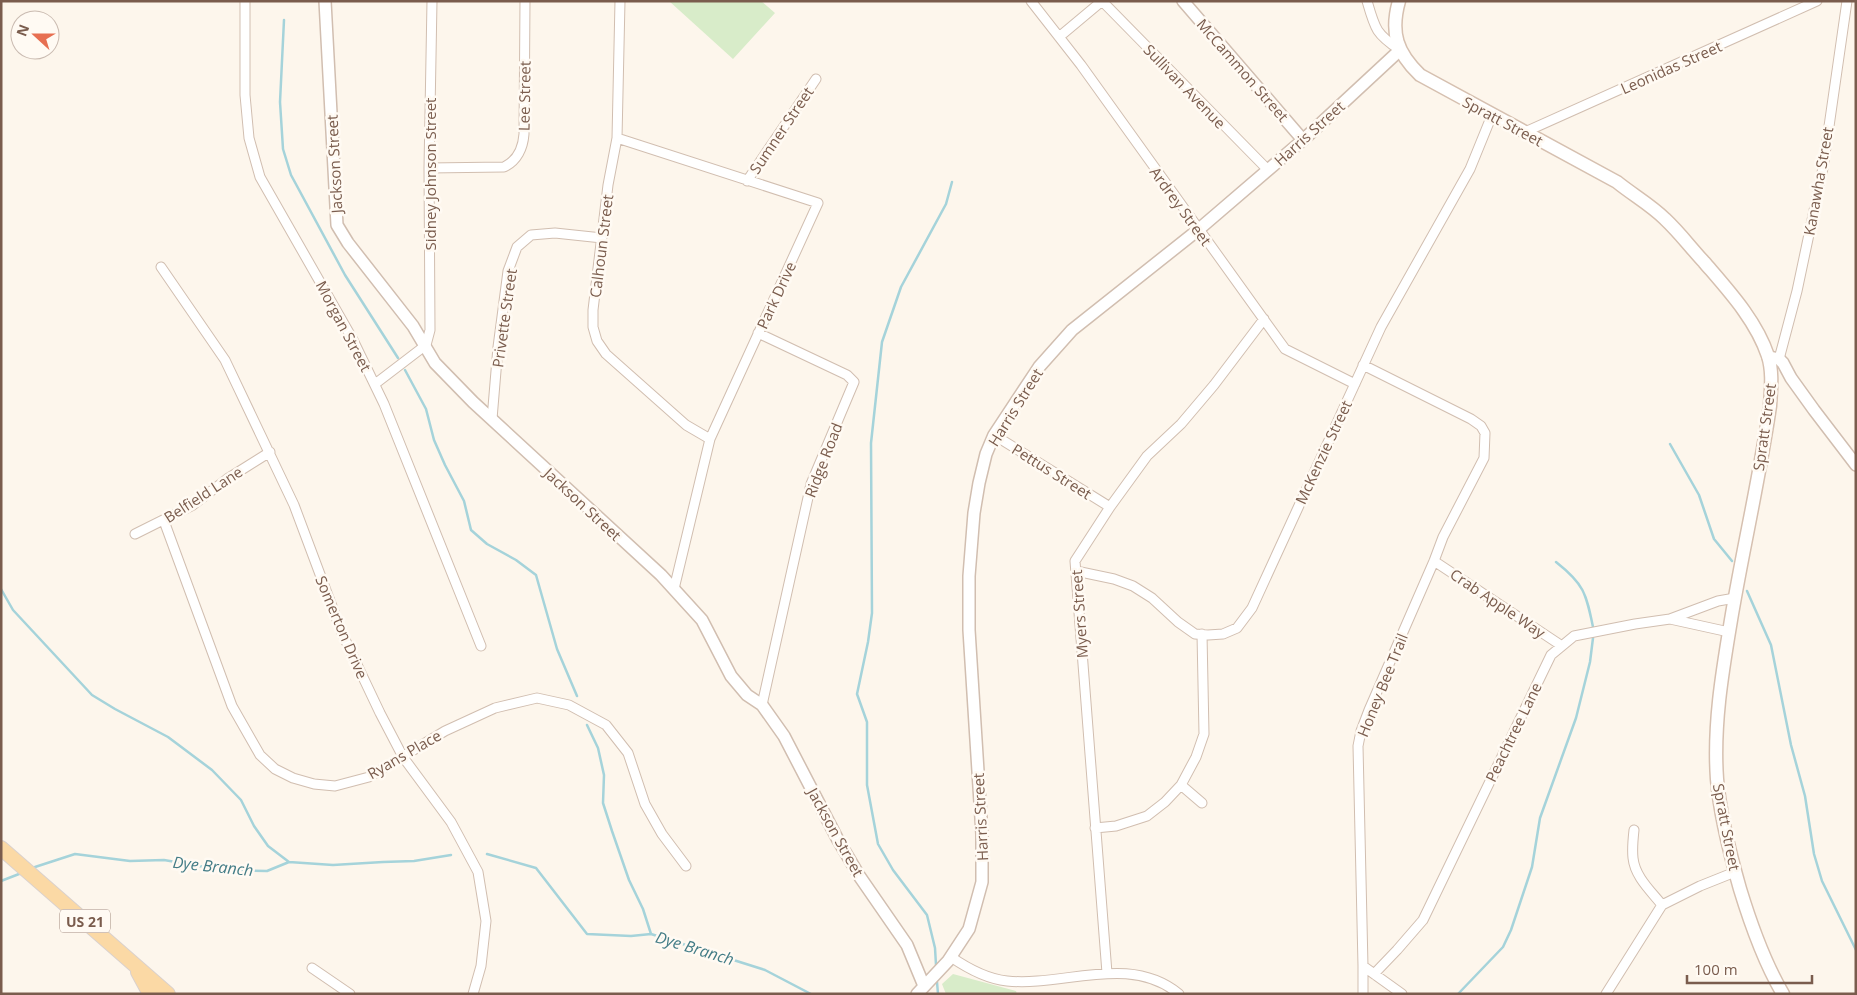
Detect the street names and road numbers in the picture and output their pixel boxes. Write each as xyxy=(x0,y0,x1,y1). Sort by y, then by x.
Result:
street label: McCammon Street xyxy=(1193,14,1293,126)
street label: Leonidas Street xyxy=(1617,36,1725,98)
street label: Sullivan Avenue xyxy=(1140,40,1230,132)
street label: Lee Street xyxy=(513,61,535,131)
street label: Sumner Street xyxy=(745,83,817,177)
street label: Spratt Street xyxy=(1459,91,1547,151)
street label: Harris Street xyxy=(1269,96,1349,170)
street label: Sidney Johnson Street xyxy=(420,98,440,250)
street label: Jackson Street xyxy=(321,114,347,216)
street label: Kanawha Street xyxy=(1799,125,1837,237)
street label: Ardrey Street xyxy=(1146,163,1216,249)
street label: Calhoun Street xyxy=(585,193,617,299)
street label: Park Drive xyxy=(752,258,800,332)
street label: Privette Street xyxy=(487,267,521,369)
street label: Morgan Street xyxy=(312,277,376,375)
street label: Harris Street xyxy=(983,364,1047,450)
street label: Spratt Street xyxy=(1748,382,1780,472)
street label: McKenzie Street xyxy=(1290,397,1356,507)
street label: Ridge Road xyxy=(800,420,846,500)
street label: Pettus Street xyxy=(1008,439,1096,503)
street label: Belfield Lane xyxy=(160,461,246,527)
street label: Jackson Street xyxy=(539,462,626,545)
street label: Crab Apple Way xyxy=(1447,564,1550,642)
street label: Myers Street xyxy=(1066,569,1092,659)
street label: Somerton Drive xyxy=(311,573,373,681)
street label: Honey Bee Trail xyxy=(1352,630,1412,740)
street label: Peachtree Lane xyxy=(1480,679,1546,785)
street label: Ryans Place xyxy=(363,725,445,783)
street label: Harris Street xyxy=(968,772,992,862)
street label: Jackson Street xyxy=(802,782,869,880)
street label: Spratt Street xyxy=(1709,782,1745,872)
road number: US 21 xyxy=(60,909,110,932)

